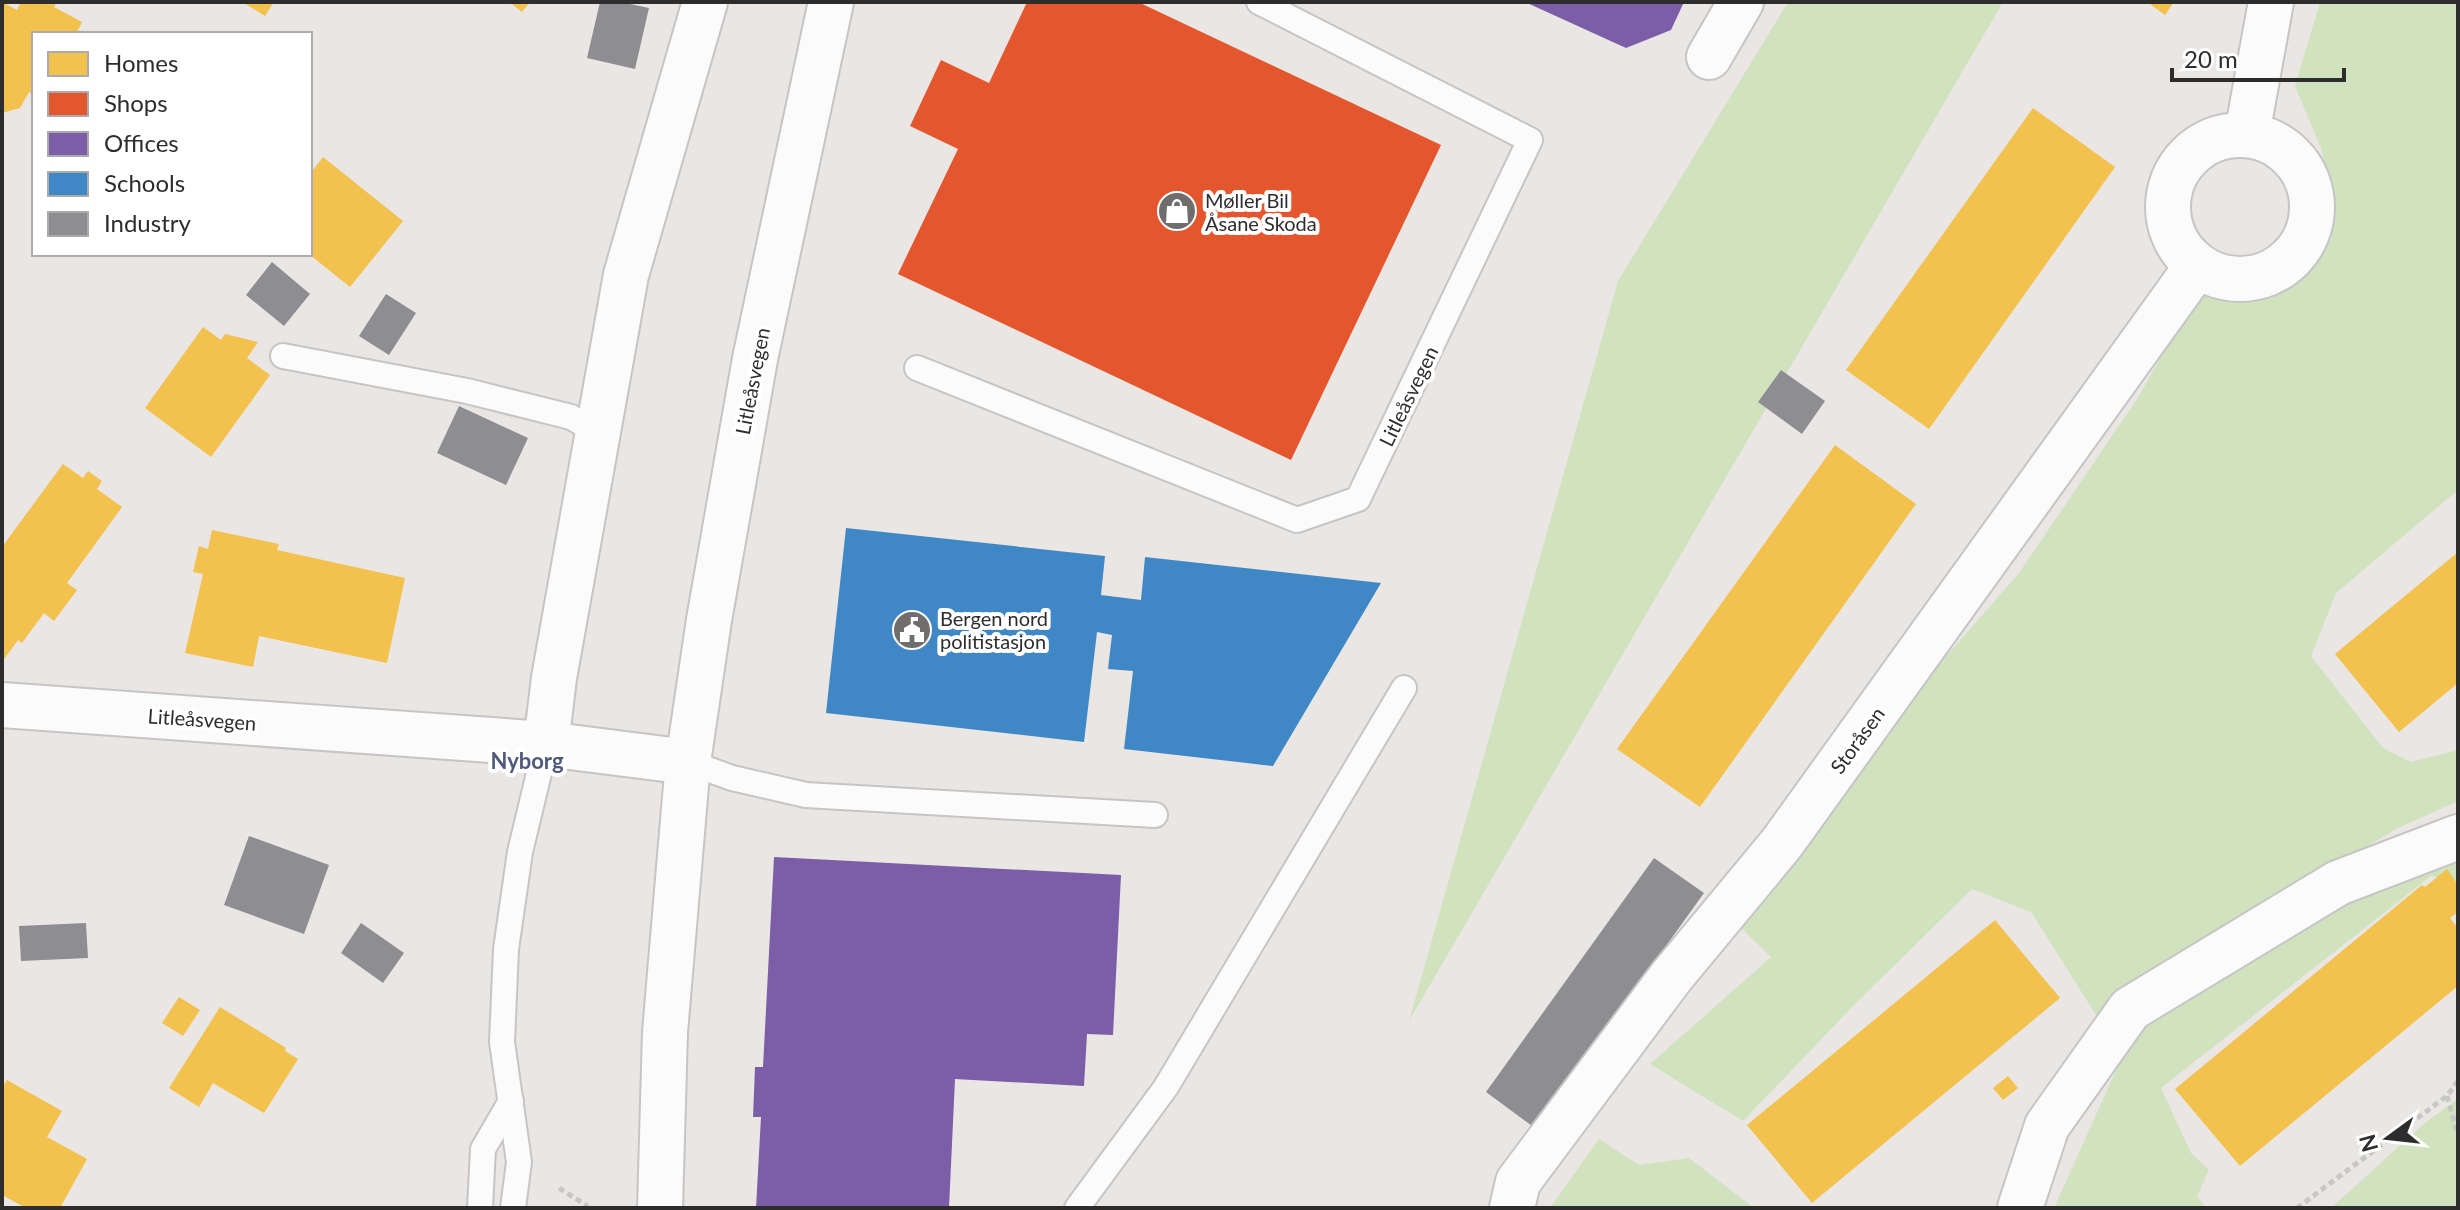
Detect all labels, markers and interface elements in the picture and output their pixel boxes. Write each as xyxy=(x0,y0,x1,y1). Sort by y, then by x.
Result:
legend xyxy=(32,32,312,256)
scale bar xyxy=(2172,32,2344,82)
text: 20 m xyxy=(2184,44,2238,73)
text: Homes xyxy=(104,48,178,77)
text: Shops xyxy=(104,88,168,117)
text: Offices xyxy=(104,128,179,157)
text: Schools xyxy=(104,168,185,197)
place label: Møller Bil Åsane Skoda xyxy=(1205,188,1317,235)
shop icon: Møller Bil Åsane Skoda xyxy=(1156,190,1198,232)
text: Industry xyxy=(104,208,191,237)
street label: Litleåsvegen xyxy=(730,325,774,437)
street label: Litleåsvegen xyxy=(1373,342,1443,450)
place label: Bergen nord politistasjon xyxy=(940,606,1048,653)
public building icon: Bergen nord politistasjon xyxy=(891,609,933,651)
street label: Storåsen xyxy=(1825,702,1889,778)
street label: Litleåsvegen xyxy=(147,703,257,735)
district label: Nyborg xyxy=(490,747,564,774)
north arrow xyxy=(2348,1098,2428,1178)
text: N xyxy=(2353,1132,2383,1155)

